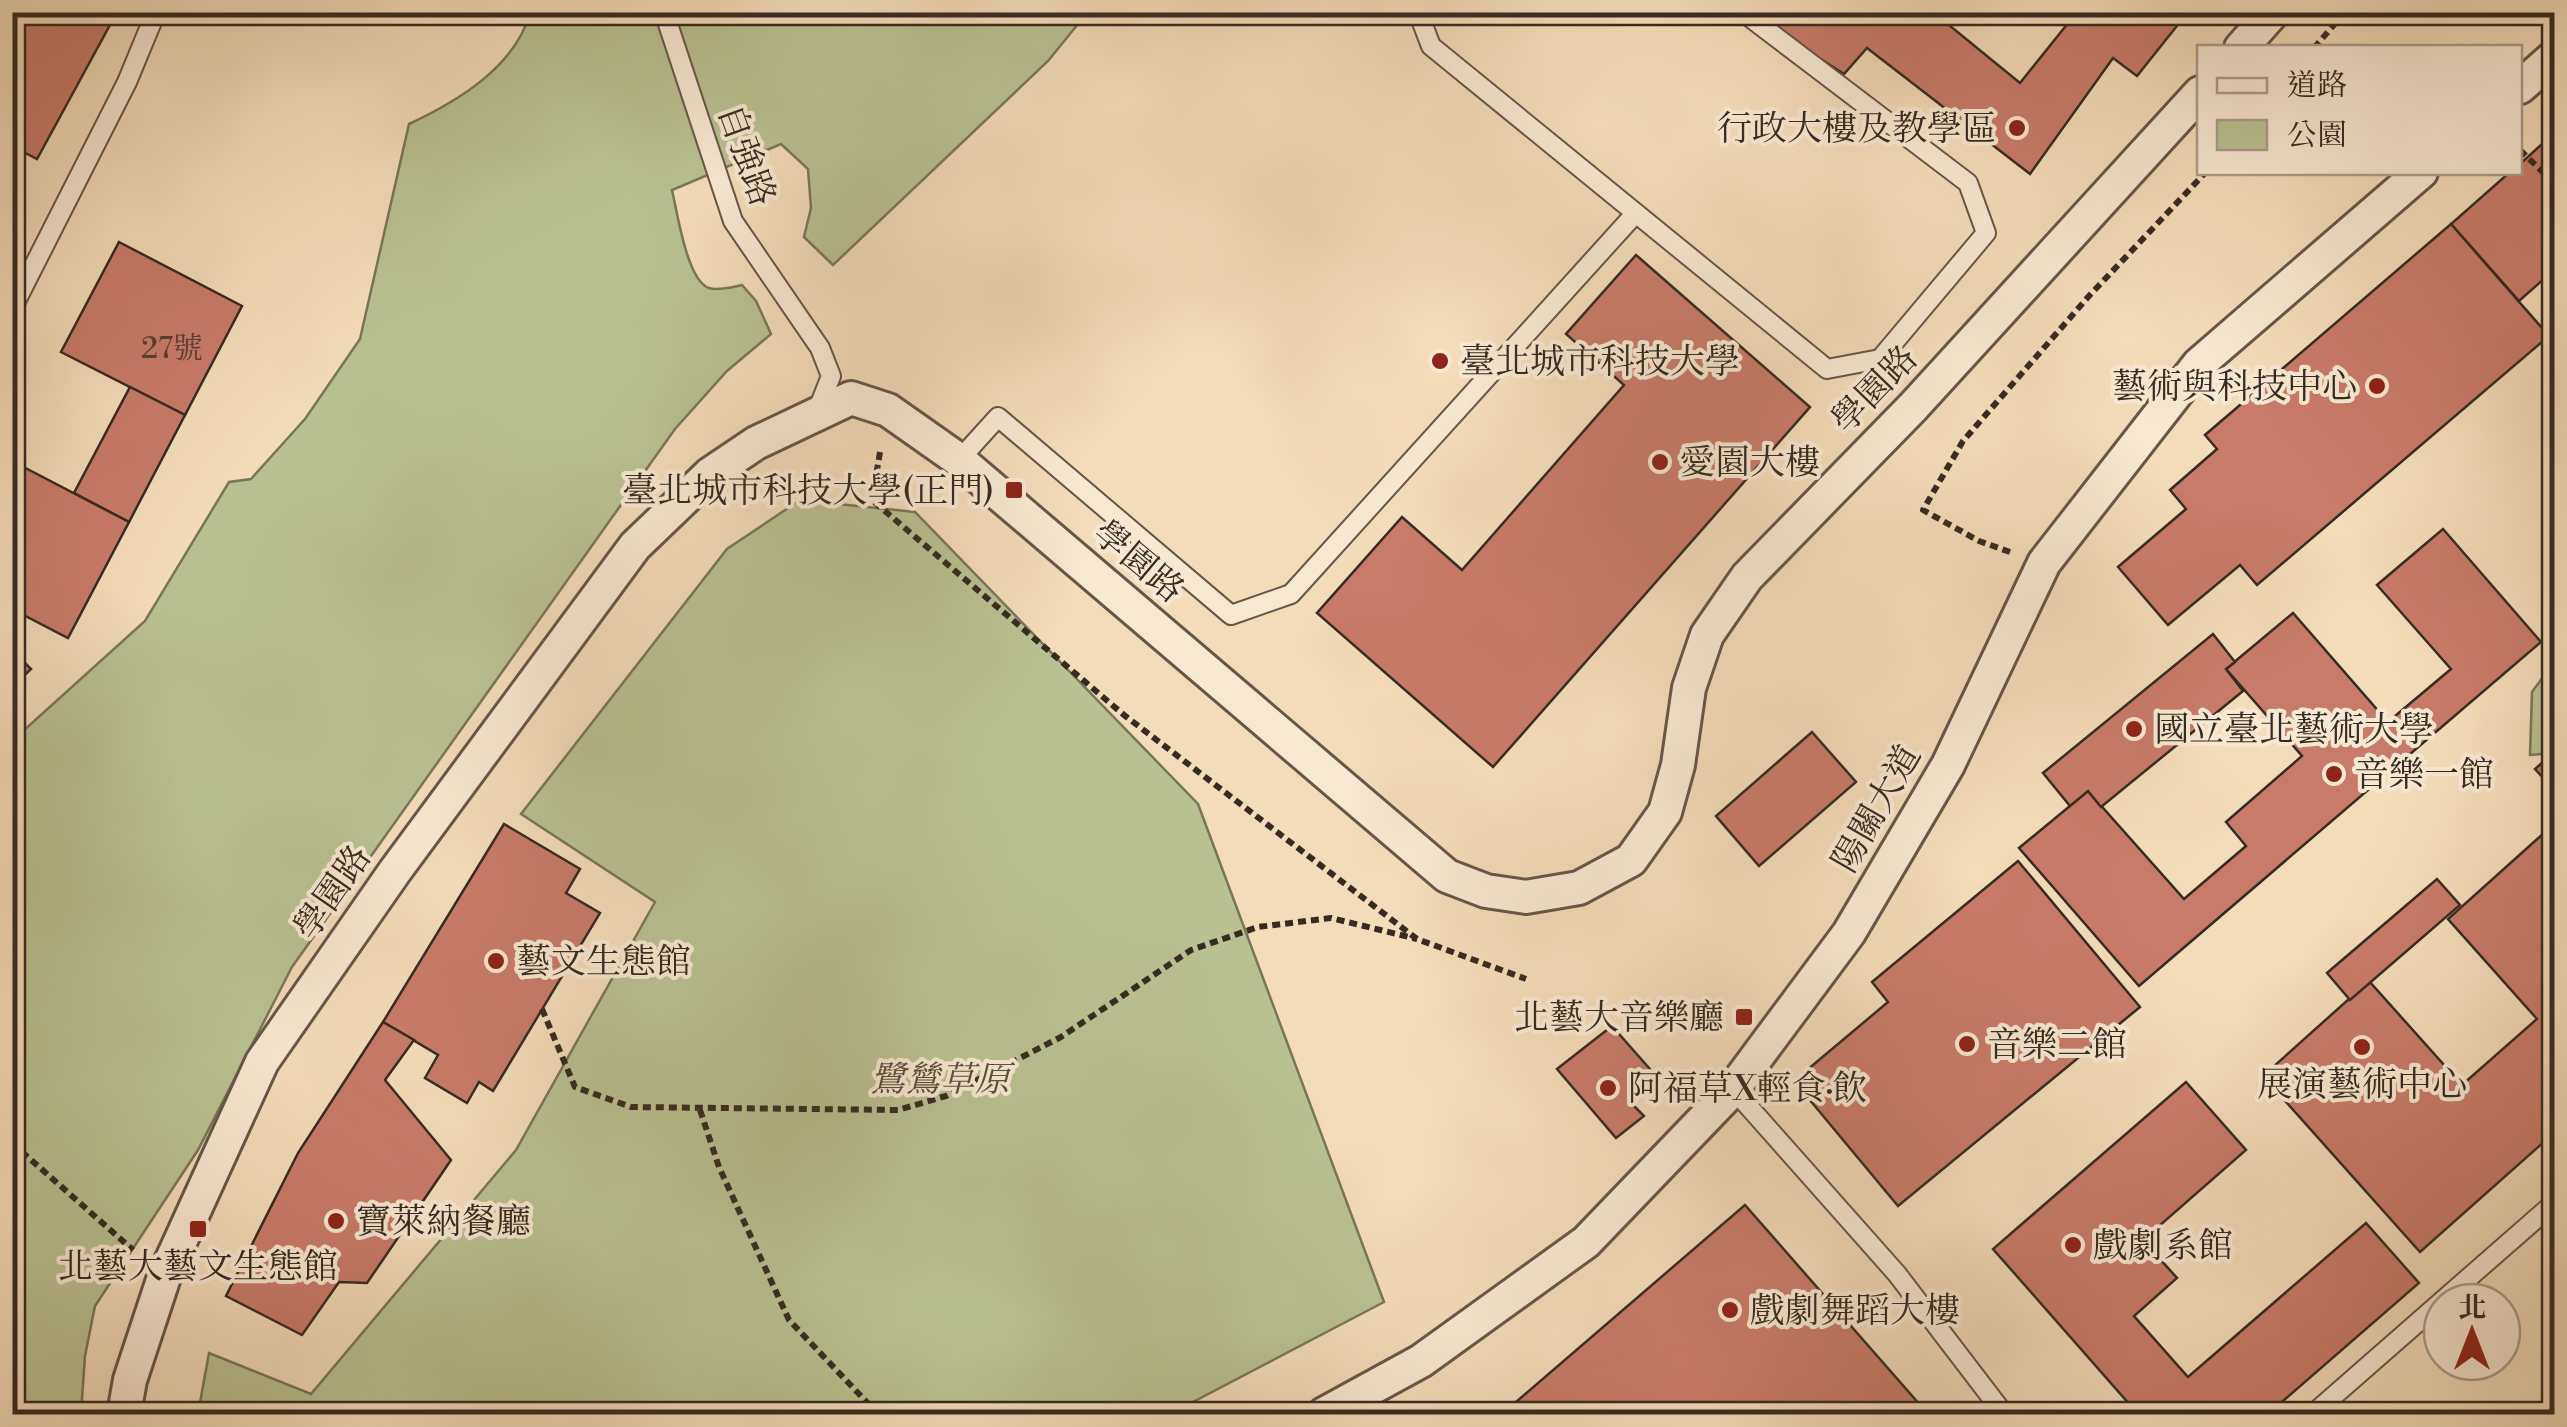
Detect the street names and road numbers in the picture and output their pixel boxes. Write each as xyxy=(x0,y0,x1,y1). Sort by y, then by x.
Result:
street label: 自強路 xyxy=(707,99,784,212)
street label: 學園路 xyxy=(1823,337,1927,443)
street label: 學園路 xyxy=(1084,512,1192,612)
street label: 陽關大道 xyxy=(1824,737,1931,880)
street label: 學園路 xyxy=(285,838,381,948)

